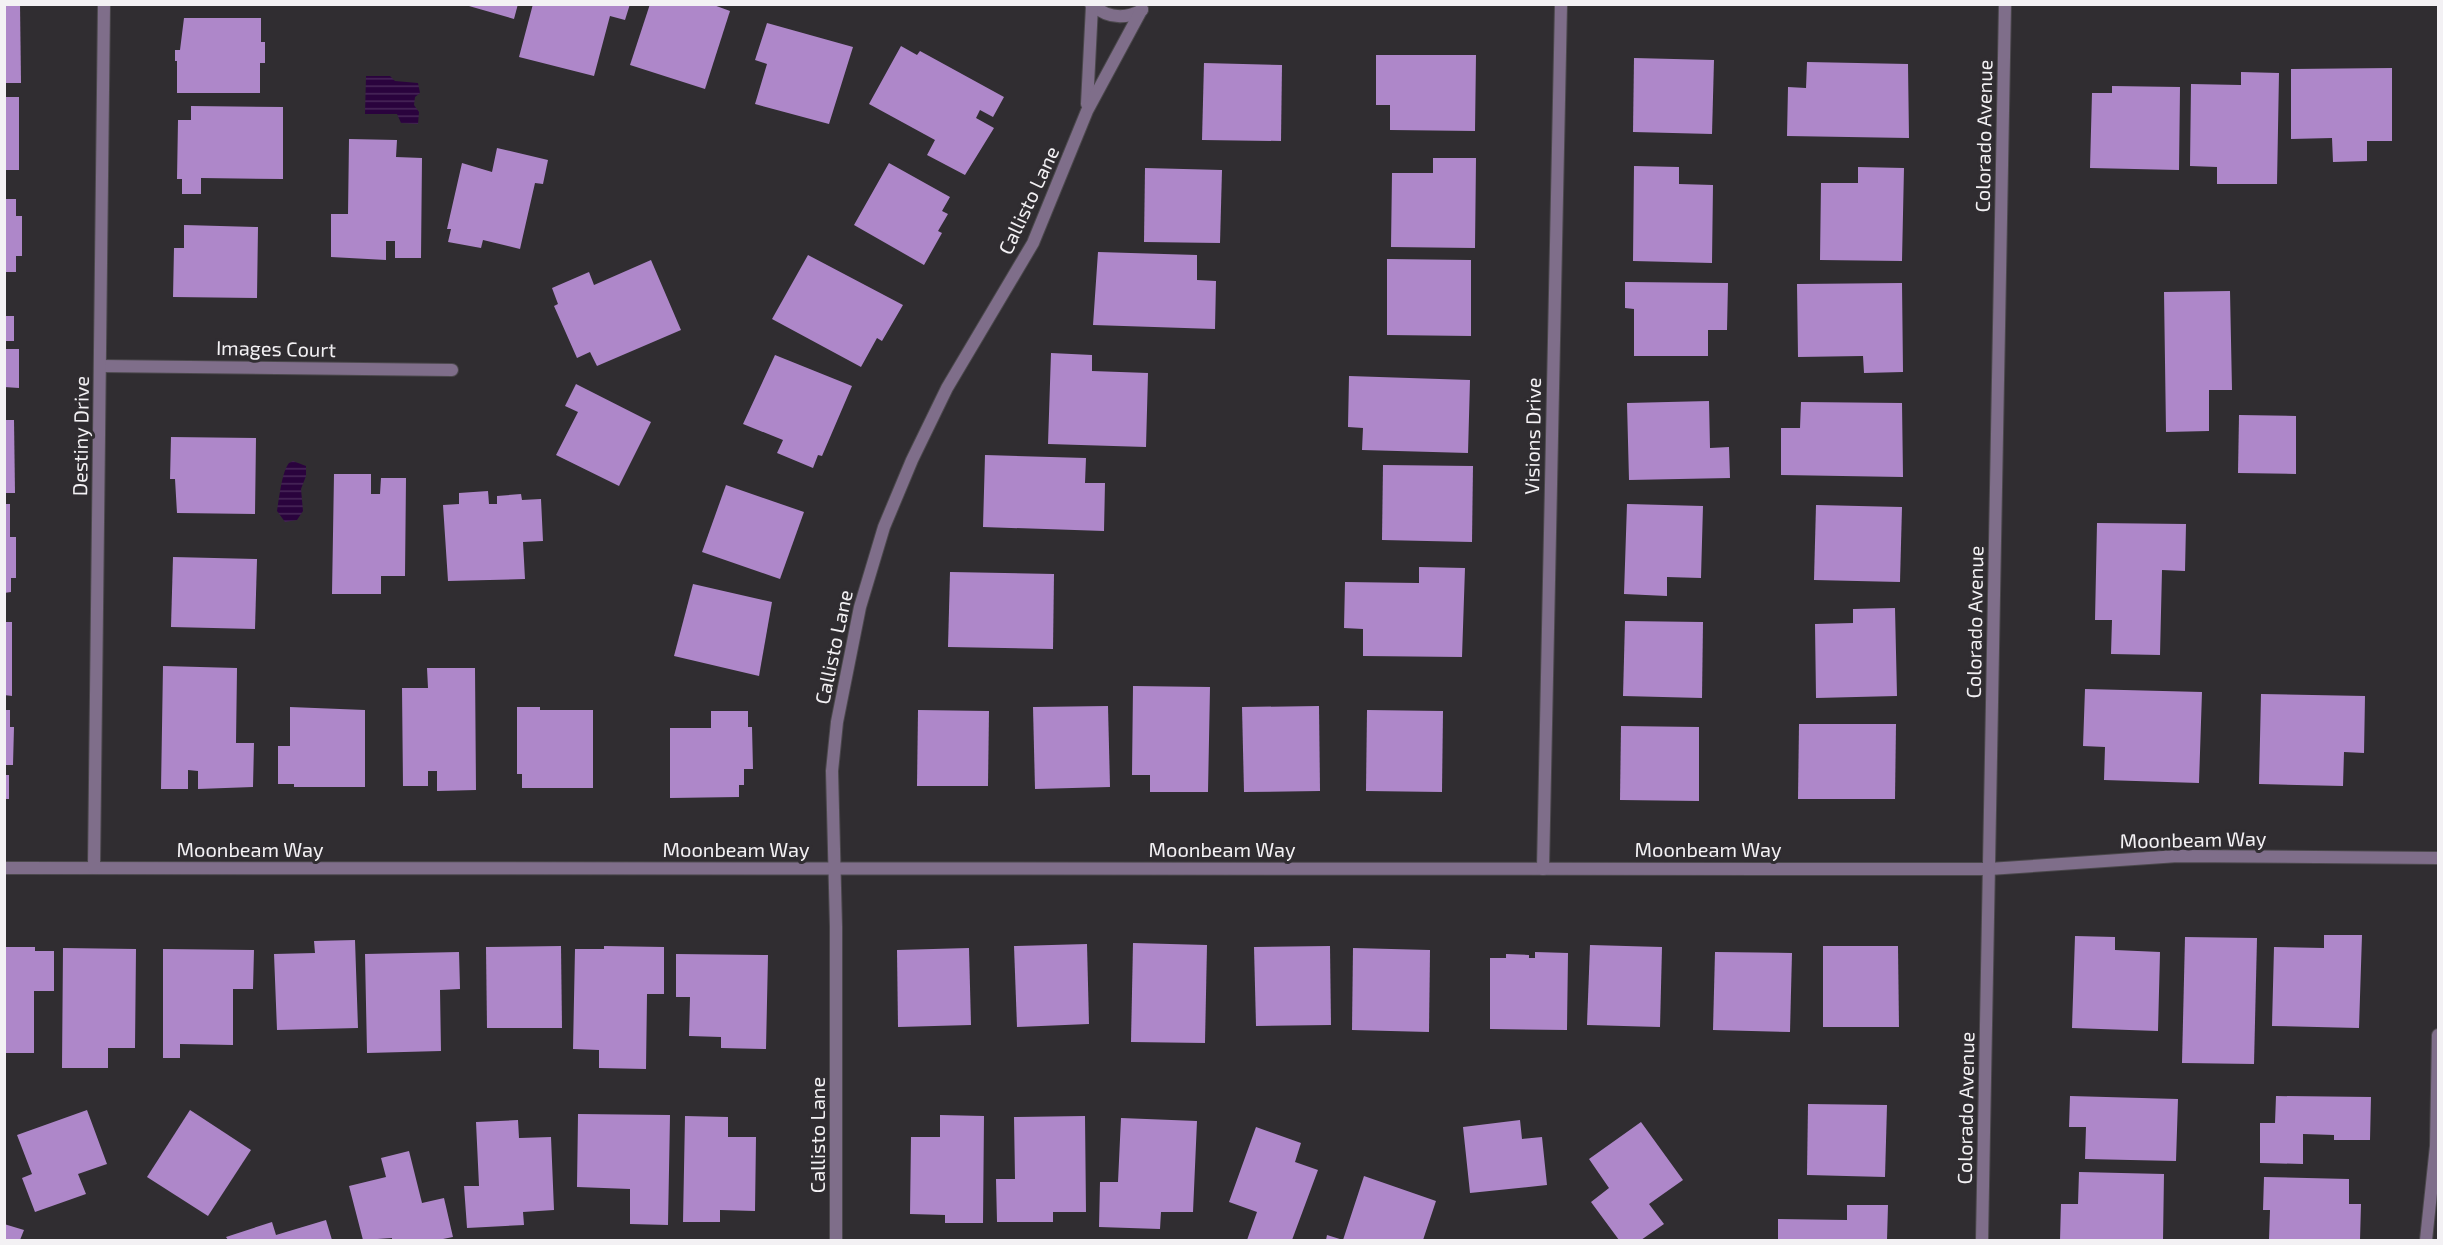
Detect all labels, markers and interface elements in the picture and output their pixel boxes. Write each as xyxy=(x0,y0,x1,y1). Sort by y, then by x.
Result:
street label: Colorado Avenue xyxy=(1970,59,1996,213)
street label: Callisto Lane xyxy=(993,142,1063,258)
street label: Images Court xyxy=(216,335,337,361)
street label: Destiny Drive xyxy=(67,376,93,496)
street label: Visions Drive xyxy=(1519,377,1545,495)
street label: Colorado Avenue xyxy=(1961,545,1987,699)
street label: Callisto Lane xyxy=(809,588,857,706)
street label: Moonbeam Way xyxy=(2119,826,2267,852)
street label: Moonbeam Way xyxy=(177,837,324,861)
street label: Moonbeam Way xyxy=(663,837,810,861)
street label: Moonbeam Way xyxy=(1149,837,1296,861)
street label: Moonbeam Way xyxy=(1635,837,1782,861)
street label: Colorado Avenue xyxy=(1952,1031,1978,1185)
street label: Callisto Lane xyxy=(805,1077,829,1193)

